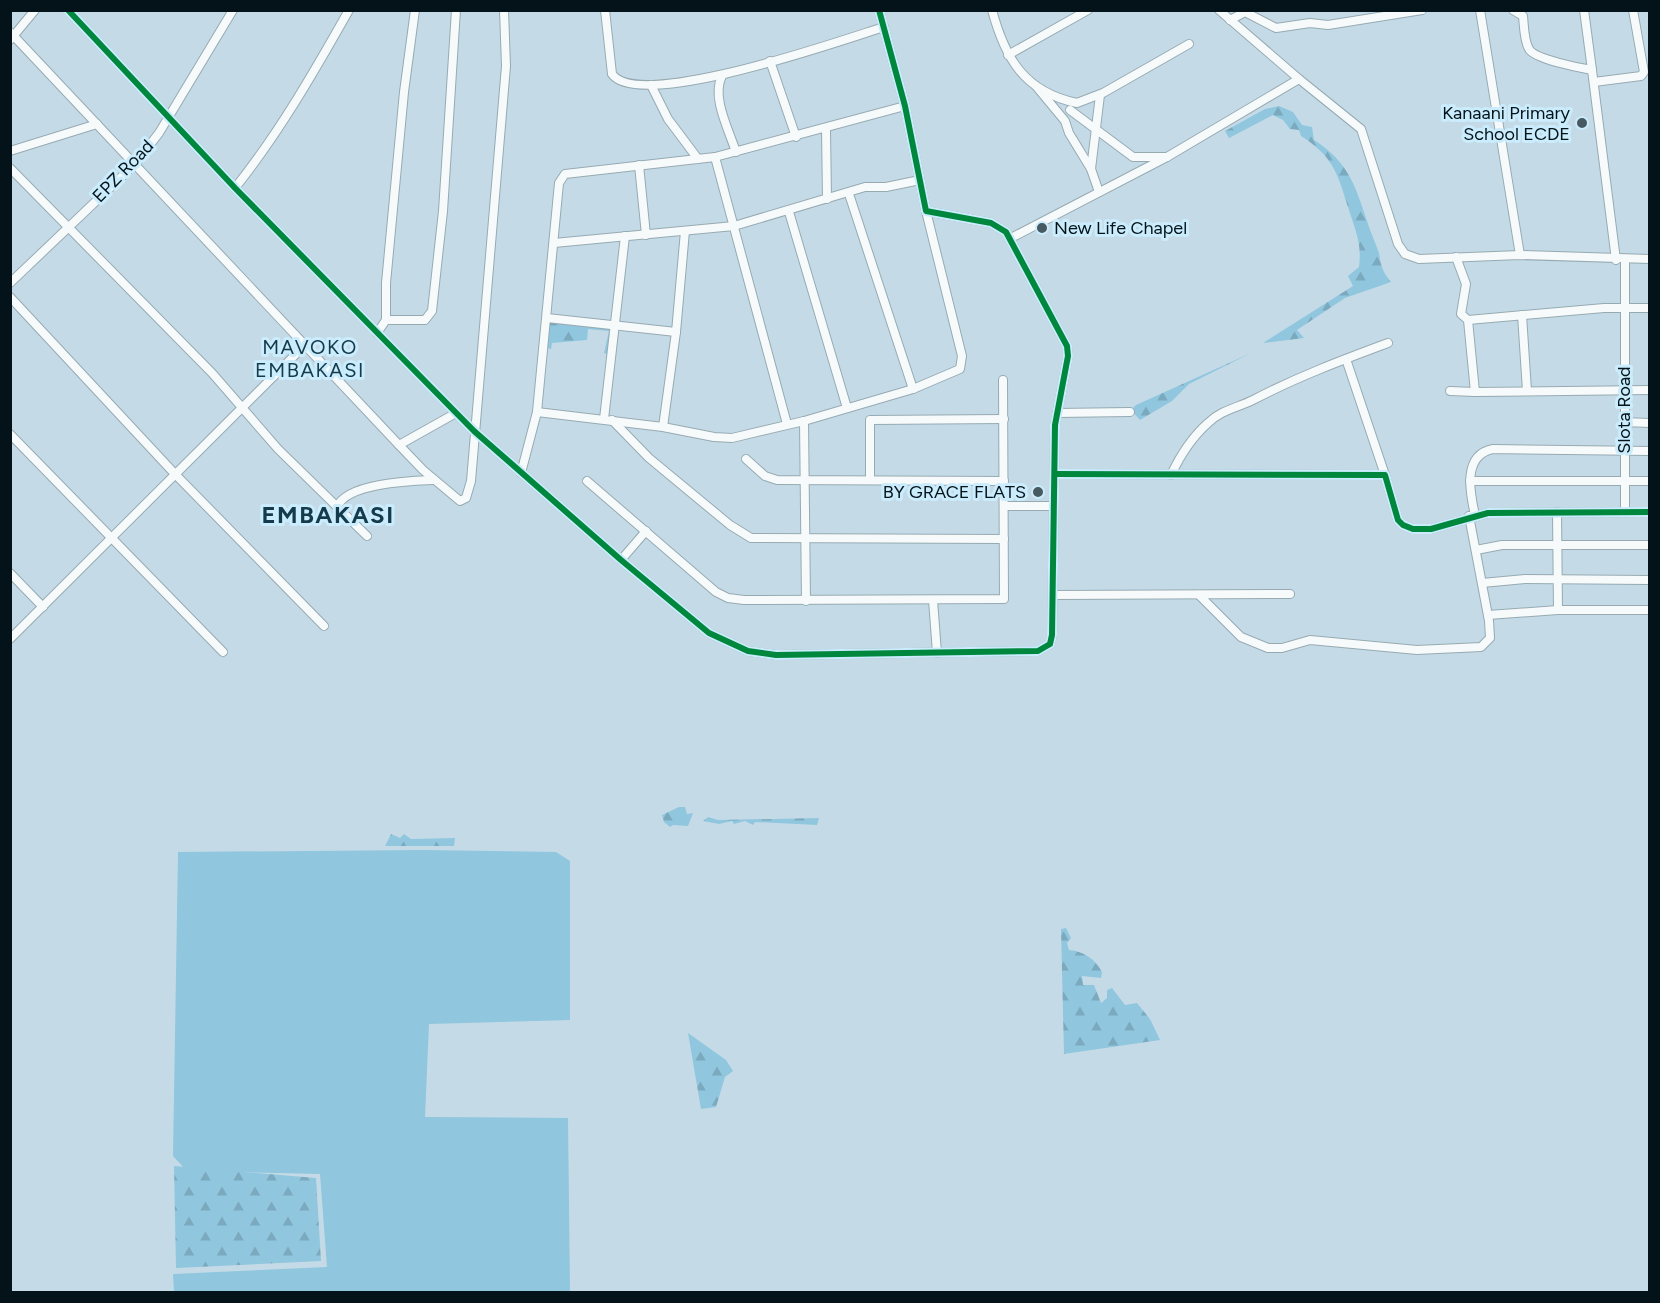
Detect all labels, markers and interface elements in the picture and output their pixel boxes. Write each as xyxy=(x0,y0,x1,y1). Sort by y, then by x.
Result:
place label: Kanaani Primary School ECDE xyxy=(1442,102,1571,145)
marker: Kanaani Primary School ECDE xyxy=(1575,116,1589,130)
street label: EPZ Road xyxy=(88,135,158,207)
place label: New Life Chapel xyxy=(1054,217,1187,239)
marker: New Life Chapel xyxy=(1035,221,1049,235)
district label: MAVOKO EMBAKASI xyxy=(255,335,365,382)
street label: Slota Road xyxy=(1613,366,1635,454)
place label: BY GRACE FLATS xyxy=(883,481,1026,503)
marker: BY GRACE FLATS xyxy=(1031,485,1045,499)
district label: EMBAKASI xyxy=(261,500,395,529)

